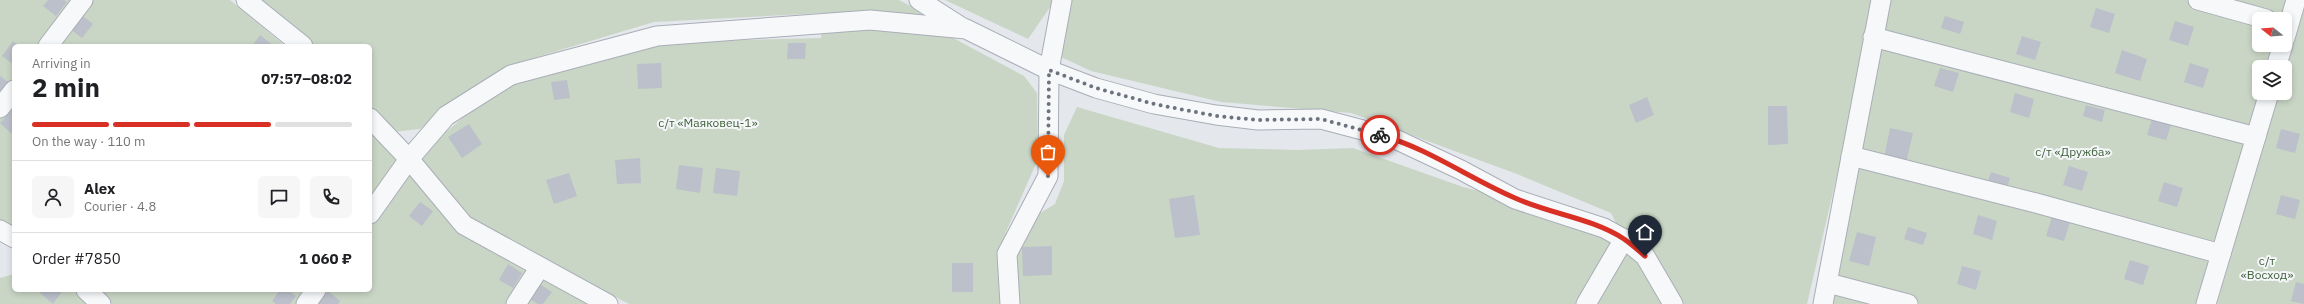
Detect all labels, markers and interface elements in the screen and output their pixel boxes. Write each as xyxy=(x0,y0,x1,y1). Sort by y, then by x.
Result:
north arrow xyxy=(2252,12,2292,52)
map controls xyxy=(2252,12,2292,100)
text: Arriving in xyxy=(32,55,91,72)
button: layers xyxy=(2252,60,2292,100)
text: 07:57–08:02 xyxy=(261,69,352,88)
text: 2 min xyxy=(32,70,100,104)
park label: с/т «Маяковец-1» xyxy=(658,115,758,130)
courier xyxy=(1360,115,1400,155)
icon: bike xyxy=(1369,124,1391,146)
text: On the way · 110 m xyxy=(32,133,145,150)
pin xyxy=(1031,135,1065,176)
icon: bag xyxy=(1037,141,1059,163)
park label: с/т «Дружба» xyxy=(2035,144,2111,159)
button: person xyxy=(32,176,74,218)
button: chat xyxy=(258,176,300,218)
button: phone xyxy=(310,176,352,218)
text: Alex xyxy=(84,179,115,198)
text: Courier · 4.8 xyxy=(84,198,156,215)
pin xyxy=(1628,215,1662,256)
icon: home xyxy=(1634,221,1656,243)
text: Order #7850 xyxy=(32,249,121,268)
text: 1 060 ₽ xyxy=(299,249,352,268)
park label: с/т «Восход» xyxy=(2241,253,2293,282)

